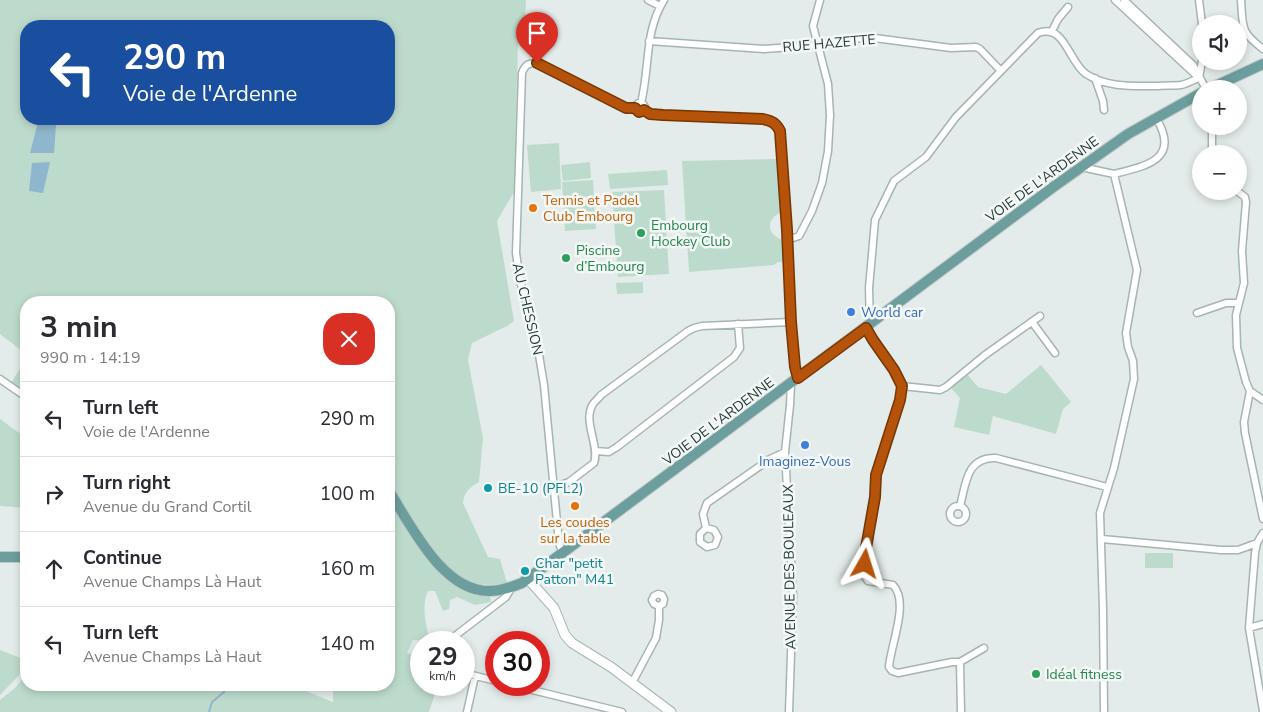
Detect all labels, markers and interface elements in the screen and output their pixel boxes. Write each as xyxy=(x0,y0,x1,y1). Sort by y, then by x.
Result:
pin xyxy=(516,12,558,63)
map controls xyxy=(1192,15,1247,200)
button: sound xyxy=(1192,15,1247,70)
icon: arrive xyxy=(523,19,551,47)
street label: RUE HAZETTE xyxy=(782,30,876,57)
text: 290 m xyxy=(123,34,226,81)
icon: left xyxy=(40,40,105,105)
text: Voie de l'Ardenne xyxy=(123,79,297,109)
button: + xyxy=(1192,80,1247,135)
street label: VOIE DE L'ARDENNE xyxy=(981,132,1103,227)
button: − xyxy=(1192,145,1247,200)
place label: Tennis et Padel Club Embourg xyxy=(543,191,640,226)
marker: Tennis et Padel Club Embourg xyxy=(527,202,539,214)
place label: Embourg Hockey Club xyxy=(651,216,730,251)
marker: Embourg Hockey Club xyxy=(635,227,647,239)
place label: Piscine d’Embourg xyxy=(576,241,644,276)
marker: Piscine d’Embourg xyxy=(560,252,572,264)
street label: AU CHESSION xyxy=(508,261,547,357)
place label: World car xyxy=(861,303,923,322)
marker: World car xyxy=(845,306,857,318)
text: 3 min xyxy=(40,307,118,348)
button: close xyxy=(323,313,375,365)
text: 990 m · 14:19 xyxy=(40,347,141,369)
street label: VOIE DE L'ARDENNE xyxy=(658,373,778,470)
text: Turn left xyxy=(83,395,158,421)
icon: left xyxy=(40,405,68,433)
text: 290 m xyxy=(320,406,375,432)
text: Voie de l'Ardenne xyxy=(83,421,210,443)
marker: Imaginez-Vous xyxy=(799,439,811,451)
place label: Imaginez-Vous xyxy=(759,452,851,471)
text: Turn right xyxy=(83,470,170,496)
place label: BE-10 (PFL2) xyxy=(498,479,583,498)
icon: right xyxy=(40,480,68,508)
text: 100 m xyxy=(320,481,375,507)
marker: BE-10 (PFL2) xyxy=(482,482,494,494)
street label: AVENUE DES BOULEAUX xyxy=(779,484,800,650)
text: Avenue du Grand Cortil xyxy=(83,496,252,518)
marker: Les coudes sur la table xyxy=(569,500,581,512)
place label: Les coudes sur la table xyxy=(540,513,610,548)
position arrow xyxy=(838,537,890,589)
text: Continue xyxy=(83,545,162,571)
place label: Char "petit Patton" M41 xyxy=(535,554,614,589)
icon: ahead xyxy=(40,555,68,583)
text: 160 m xyxy=(320,556,375,582)
marker: Char "petit Patton" M41 xyxy=(519,565,531,577)
text: Avenue Champs Là Haut xyxy=(83,571,261,593)
text: Turn left xyxy=(83,620,158,646)
icon: left xyxy=(40,630,68,658)
text: 140 m xyxy=(320,631,375,657)
speed limit sign: 30 xyxy=(485,631,550,696)
text: 29 xyxy=(427,640,458,674)
text: Avenue Champs Là Haut xyxy=(83,646,261,668)
place label: Idéal fitness xyxy=(1046,665,1122,684)
text: km/h xyxy=(429,668,456,684)
marker: Idéal fitness xyxy=(1030,668,1042,680)

